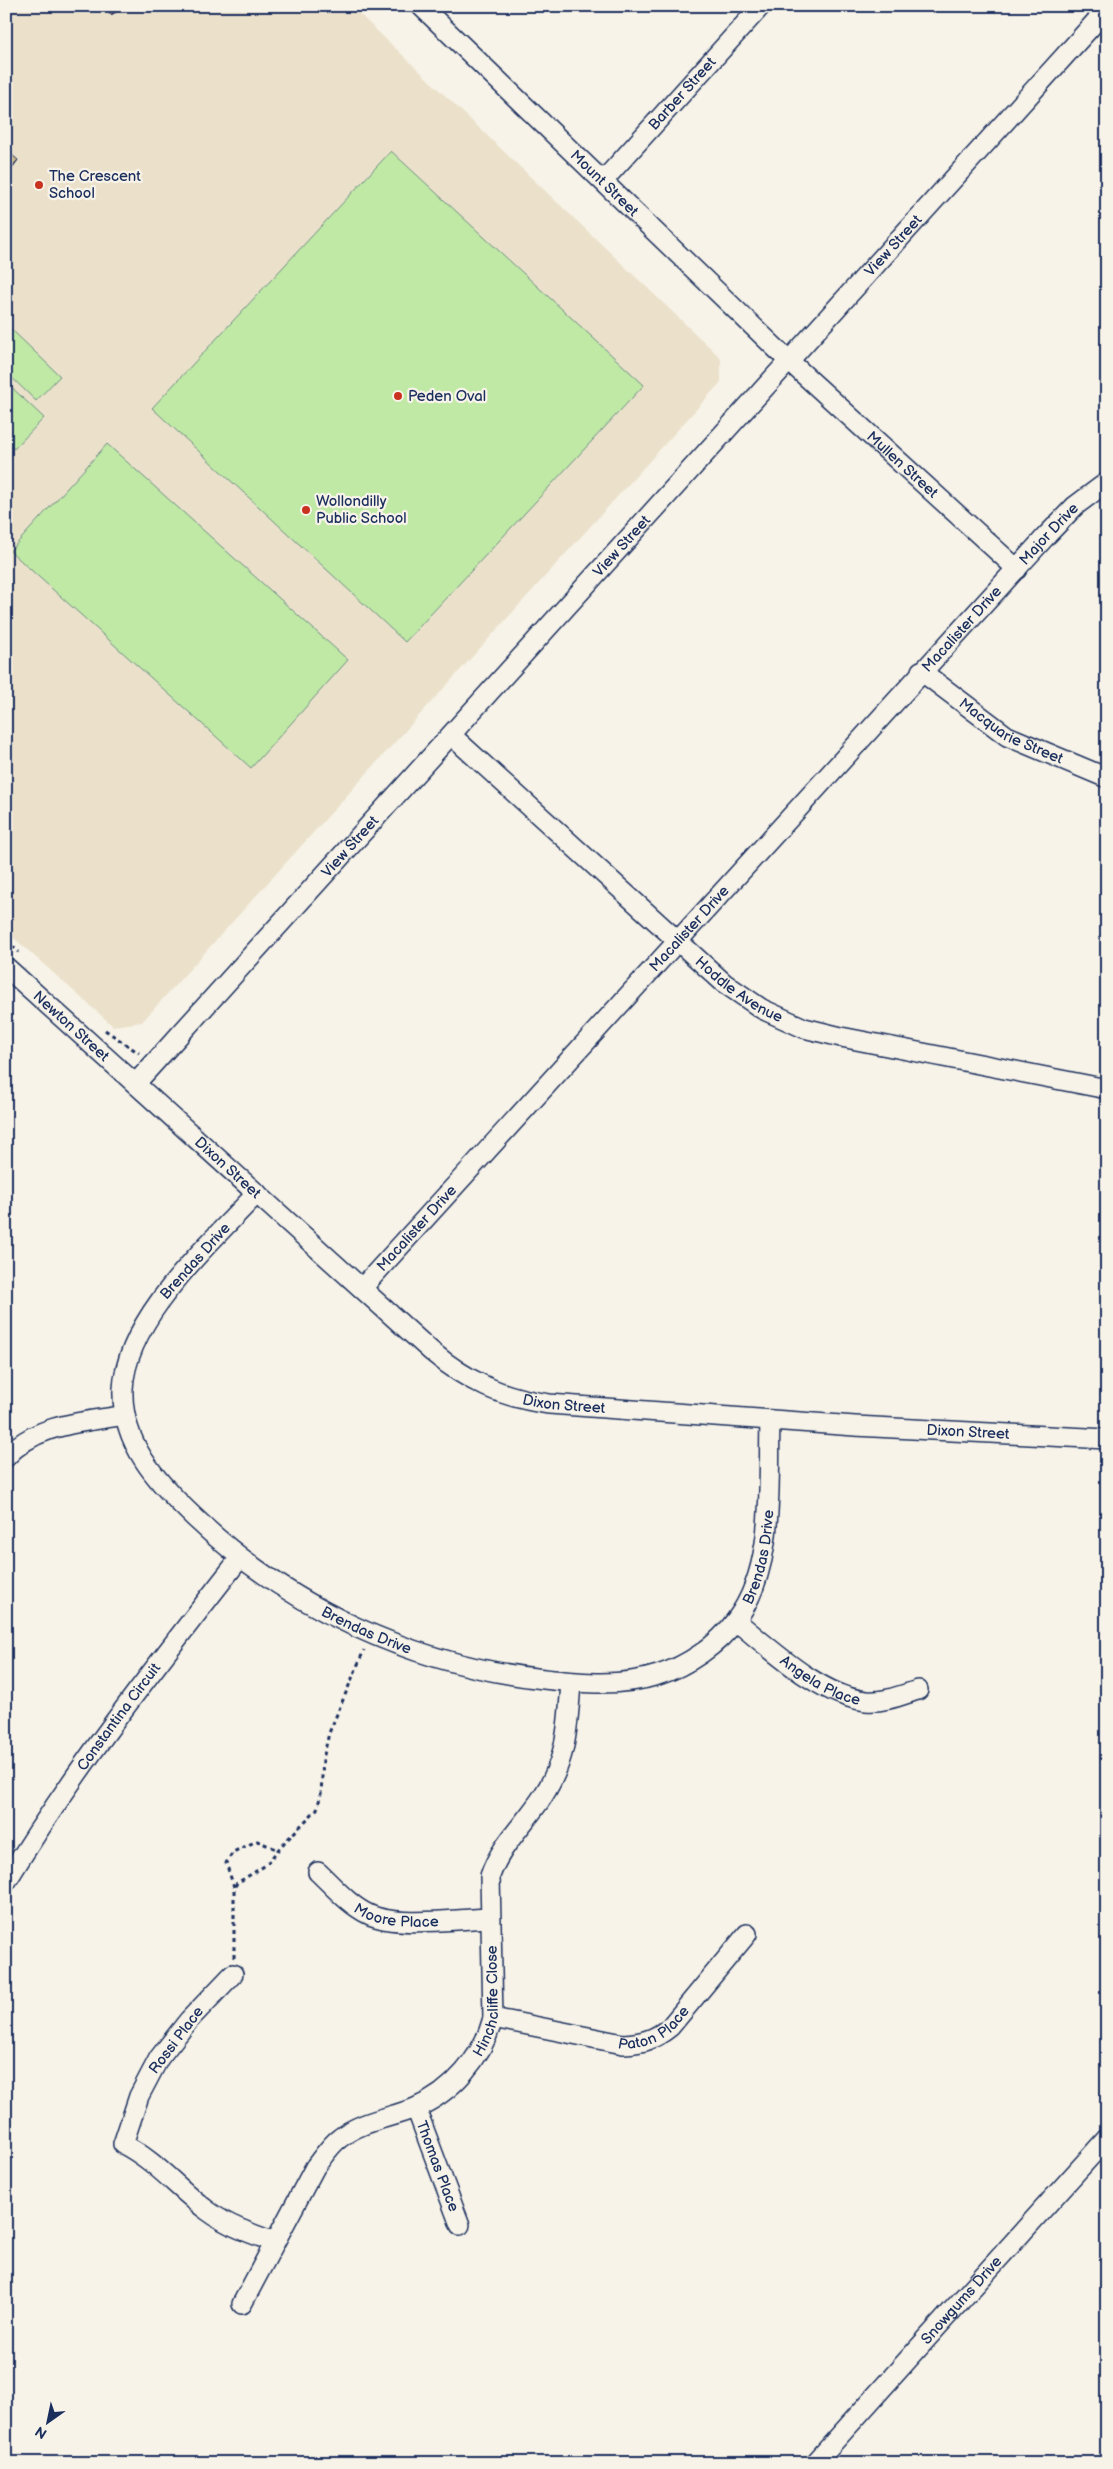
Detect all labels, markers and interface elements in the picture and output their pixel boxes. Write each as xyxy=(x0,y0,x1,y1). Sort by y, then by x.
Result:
street label: Barber Street xyxy=(645,53,721,134)
street label: Mount Street xyxy=(566,146,643,221)
place label: The Crescent School xyxy=(49,167,141,203)
marker: The Crescent School xyxy=(33,179,45,191)
street label: View Street xyxy=(861,211,927,281)
place label: Peden Oval xyxy=(408,387,486,406)
marker: Peden Oval xyxy=(392,390,404,402)
street label: Mullen Street xyxy=(862,427,942,503)
place label: Wollondilly Public School xyxy=(316,492,407,528)
street label: Major Drive xyxy=(1015,499,1083,569)
marker: Wollondilly Public School xyxy=(300,504,312,516)
street label: View Street xyxy=(589,511,655,581)
street label: Macalister Drive xyxy=(918,582,1006,676)
street label: Macquarie Street xyxy=(955,694,1066,769)
street label: View Street xyxy=(318,812,383,882)
street label: Macalister Drive xyxy=(645,882,734,976)
street label: Hoddle Avenue xyxy=(691,952,786,1027)
street label: Newton Street xyxy=(29,987,113,1066)
street label: Dixon Street xyxy=(190,1133,265,1203)
street label: Macalister Drive xyxy=(373,1181,461,1276)
street label: Brendas Drive xyxy=(156,1219,235,1304)
street label: Dixon Street xyxy=(521,1390,606,1418)
street label: Dixon Street xyxy=(926,1421,1010,1444)
street label: Brendas Drive xyxy=(739,1509,778,1608)
street label: Brendas Drive xyxy=(318,1602,414,1659)
street label: Angela Place xyxy=(776,1651,862,1710)
street label: Constantina Circuit xyxy=(73,1659,165,1775)
street label: Moore Place xyxy=(350,1899,439,1932)
street label: Hinchcliffe Close xyxy=(469,1945,503,2060)
street label: Paton Place xyxy=(616,2002,694,2055)
street label: Rossi Place xyxy=(145,2003,208,2078)
street label: Thomas Place xyxy=(412,2118,463,2215)
street label: Snowgums Drive xyxy=(917,2252,1006,2349)
north arrow xyxy=(22,2396,72,2446)
text: N xyxy=(32,2422,50,2442)

